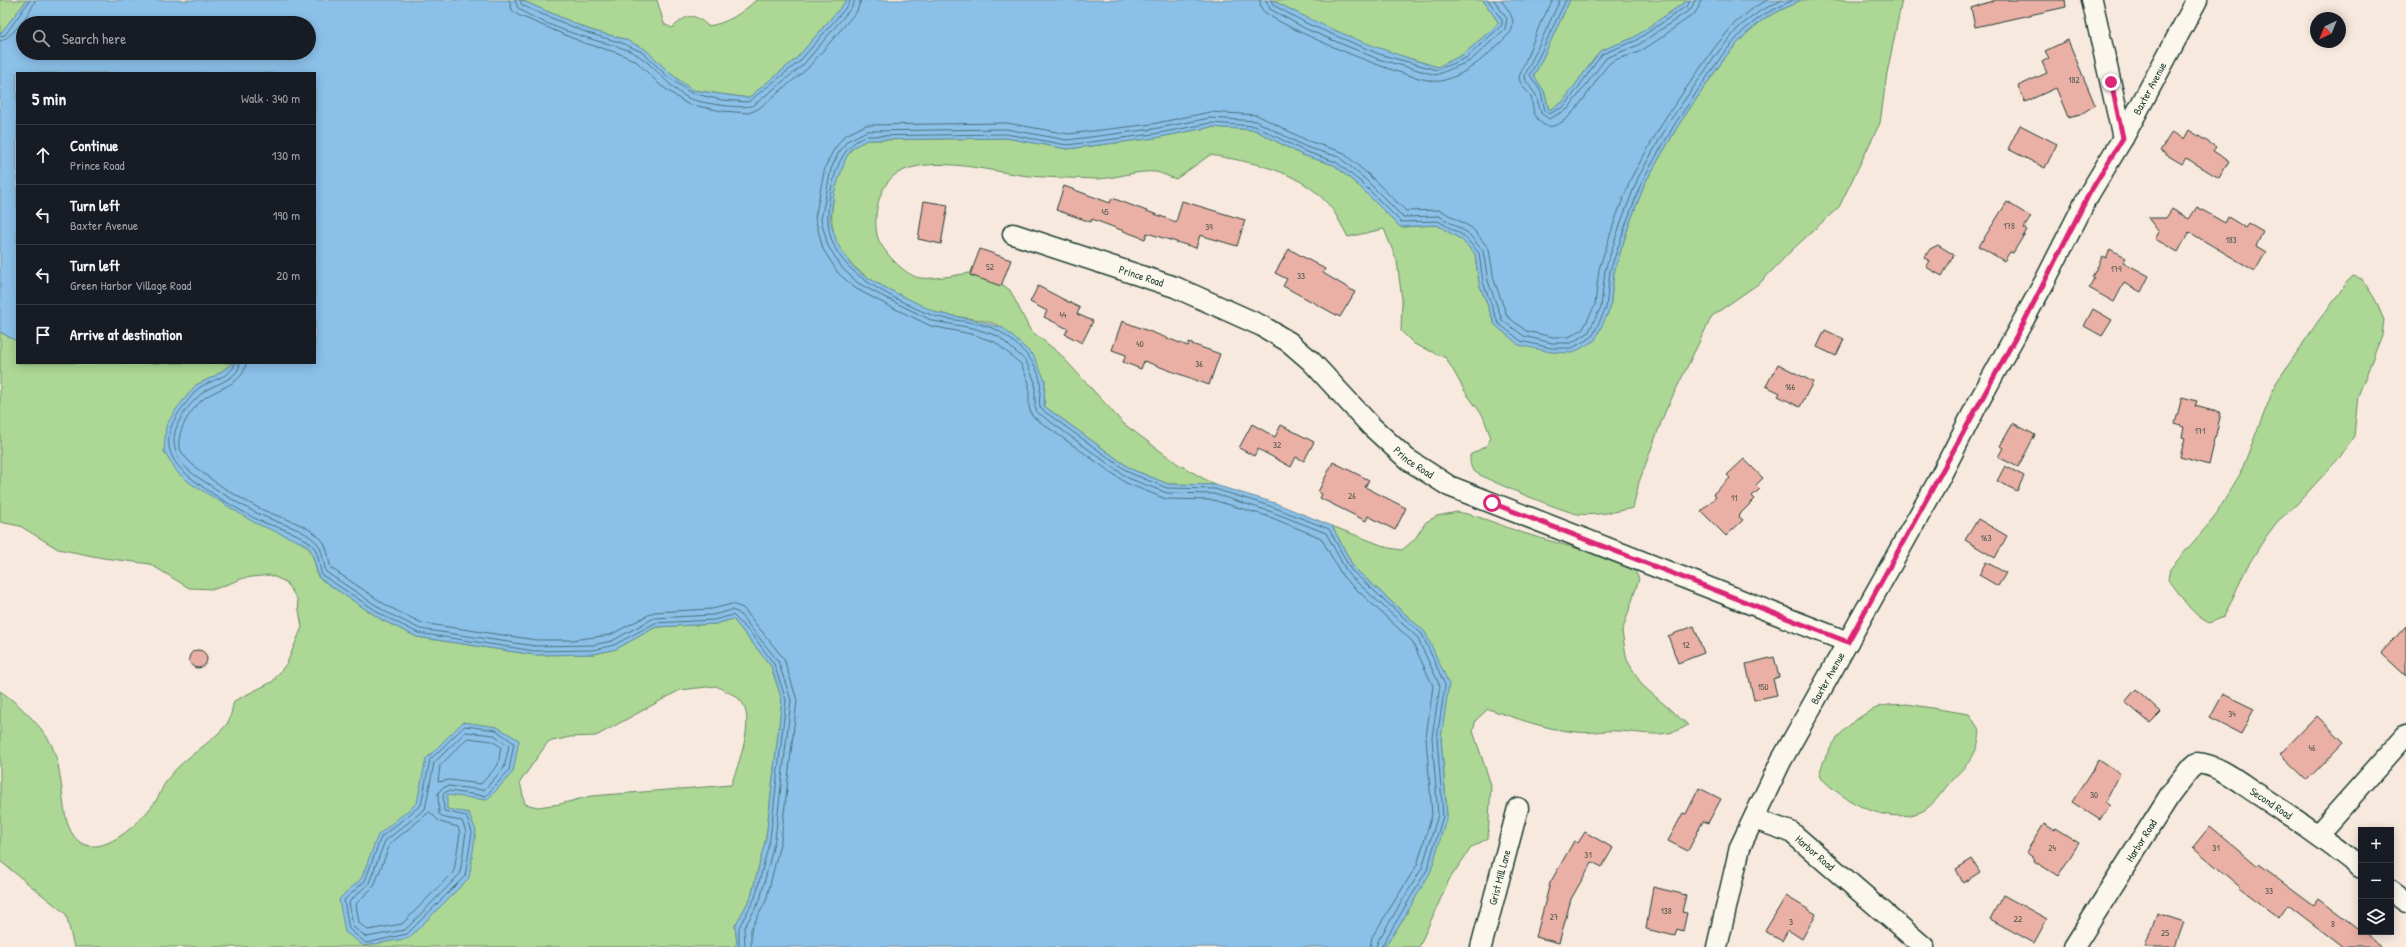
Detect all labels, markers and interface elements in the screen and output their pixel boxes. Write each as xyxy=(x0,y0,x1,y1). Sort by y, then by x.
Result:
north arrow xyxy=(2310,12,2346,48)
search box xyxy=(16,16,316,60)
icon: search xyxy=(30,27,52,49)
text: Search here xyxy=(62,28,126,49)
street label: Baxter Avenue xyxy=(2130,59,2170,117)
route end xyxy=(2102,73,2120,91)
house number: 182 xyxy=(2068,74,2080,86)
text: 5 min xyxy=(32,87,66,110)
text: Walk · 340 m xyxy=(241,89,300,107)
text: Continue xyxy=(70,135,118,156)
icon: ahead xyxy=(32,144,54,166)
text: 130 m xyxy=(272,146,300,164)
text: Prince Road xyxy=(70,156,125,174)
text: Turn left xyxy=(70,195,120,216)
icon: left xyxy=(32,204,54,226)
text: 190 m xyxy=(273,206,300,224)
house number: 45 xyxy=(1101,206,1109,218)
text: Baxter Avenue xyxy=(70,216,138,234)
house number: 178 xyxy=(2003,220,2015,232)
house number: 39 xyxy=(1205,221,1213,233)
house number: 183 xyxy=(2225,234,2237,246)
text: Turn left xyxy=(70,255,120,276)
house number: 52 xyxy=(986,261,995,273)
street label: Prince Road xyxy=(1117,262,1166,290)
house number: 179 xyxy=(2110,263,2122,275)
icon: left xyxy=(32,264,54,286)
text: 20 m xyxy=(276,266,300,284)
house number: 33 xyxy=(1297,270,1305,282)
text: Green Harbor Village Road xyxy=(70,276,191,294)
house number: 44 xyxy=(1060,309,1067,321)
icon: arrive xyxy=(32,324,54,346)
text: Arrive at destination xyxy=(70,324,182,345)
house number: 40 xyxy=(1136,338,1144,350)
house number: 36 xyxy=(1195,358,1203,370)
house number: 166 xyxy=(1785,381,1796,393)
house number: 171 xyxy=(2195,425,2206,437)
house number: 32 xyxy=(1273,439,1282,451)
street label: Prince Road xyxy=(1391,443,1437,482)
house number: 26 xyxy=(1348,490,1356,502)
house number: 11 xyxy=(1731,492,1737,504)
route start xyxy=(1483,494,1501,512)
house number: 163 xyxy=(1981,532,1991,544)
house number: 12 xyxy=(1682,639,1691,651)
street label: Baxter Avenue xyxy=(1807,649,1848,707)
house number: 150 xyxy=(1757,681,1769,693)
house number: 34 xyxy=(2228,708,2236,720)
house number: 46 xyxy=(2309,742,2316,754)
street label: Second Road xyxy=(2247,784,2296,823)
house number: 30 xyxy=(2090,789,2098,801)
street label: Harbor Road xyxy=(2123,816,2160,864)
map controls xyxy=(2358,827,2394,935)
button: + xyxy=(2358,827,2394,863)
street label: Harbor Road xyxy=(1792,832,1838,874)
house number: 24 xyxy=(2048,842,2056,854)
house number: 31 xyxy=(2212,842,2220,854)
street label: Grist Mill Lane xyxy=(1485,848,1514,907)
house number: 31 xyxy=(1584,849,1592,861)
button: − xyxy=(2358,863,2394,899)
house number: 33 xyxy=(2265,885,2273,897)
button: layers xyxy=(2358,899,2394,935)
house number: 138 xyxy=(1660,905,1672,917)
house number: 27 xyxy=(1550,911,1559,923)
house number: 22 xyxy=(2014,913,2023,925)
house number: 3 xyxy=(1789,916,1793,928)
house number: 8 xyxy=(2331,918,2335,930)
house number: 25 xyxy=(2161,927,2169,939)

